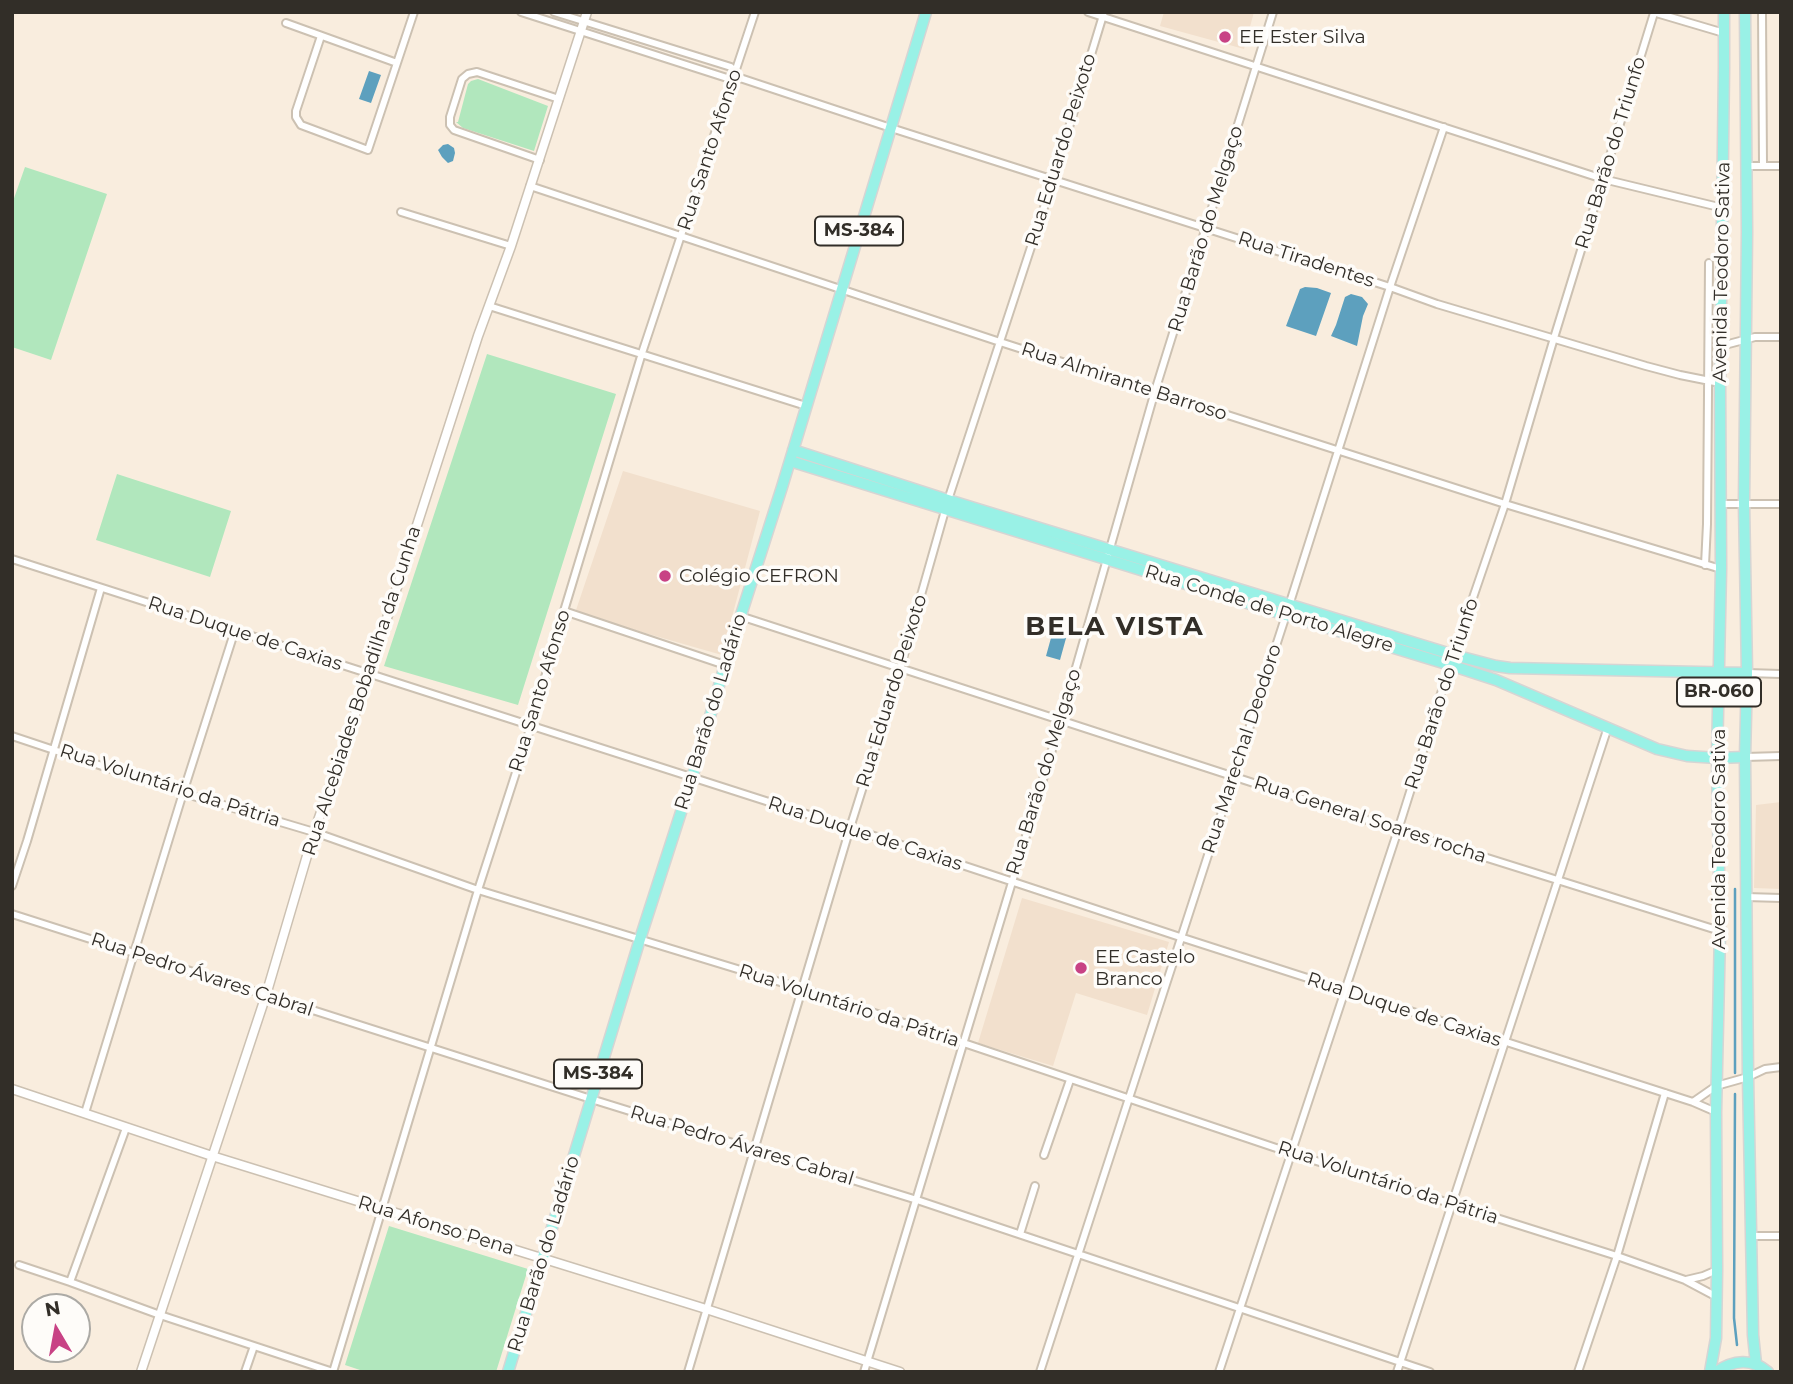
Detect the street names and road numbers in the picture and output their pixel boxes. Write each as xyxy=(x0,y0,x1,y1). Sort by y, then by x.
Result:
street label: Rua Eduardo Peixoto xyxy=(1021,51,1101,249)
street label: Rua Barão do Triunfo xyxy=(1571,54,1651,252)
street label: Rua Santo Afonso xyxy=(673,66,747,234)
street label: Rua Barão do Melgaço xyxy=(1164,123,1248,335)
street label: Avenida Teodoro Sativa xyxy=(1709,161,1735,383)
road number: MS-384 xyxy=(815,216,903,246)
street label: Rua Tiradentes xyxy=(1235,227,1377,293)
street label: Rua Almirante Barroso xyxy=(1018,338,1230,426)
street label: Rua Alcebiades Bobadilha da Cunha xyxy=(298,523,426,859)
street label: Rua Conde de Porto Alegre xyxy=(1142,560,1396,658)
street label: Rua Duque de Caxias xyxy=(145,592,345,676)
street label: Rua Eduardo Peixoto xyxy=(852,592,932,790)
street label: Rua Barão do Triunfo xyxy=(1400,595,1484,793)
street label: Rua Santo Afonso xyxy=(504,607,576,775)
street label: Rua Barão do Ladário xyxy=(670,611,752,813)
street label: Rua Marechal Deodoro xyxy=(1197,641,1287,857)
street label: Rua Barão do Melgaço xyxy=(1002,666,1086,878)
road number: BR-060 xyxy=(1677,678,1761,706)
street label: Avenida Teodoro Sativa xyxy=(1708,729,1730,949)
street label: Rua Voluntário da Pátria xyxy=(57,740,283,832)
street label: Rua General Soares rocha xyxy=(1251,772,1489,868)
street label: Rua Duque de Caxias xyxy=(765,792,965,876)
street label: Rua Pedro Ávares Cabral xyxy=(88,928,316,1022)
street label: Rua Voluntário da Pátria xyxy=(736,960,962,1052)
street label: Rua Duque de Caxias xyxy=(1304,968,1504,1052)
road number: MS-384 xyxy=(554,1059,642,1088)
street label: Rua Pedro Ávares Cabral xyxy=(627,1101,857,1191)
street label: Rua Voluntário da Pátria xyxy=(1275,1137,1501,1229)
street label: Rua Barão do Ladário xyxy=(503,1153,585,1355)
street label: Rua Afonso Pena xyxy=(355,1191,517,1261)

